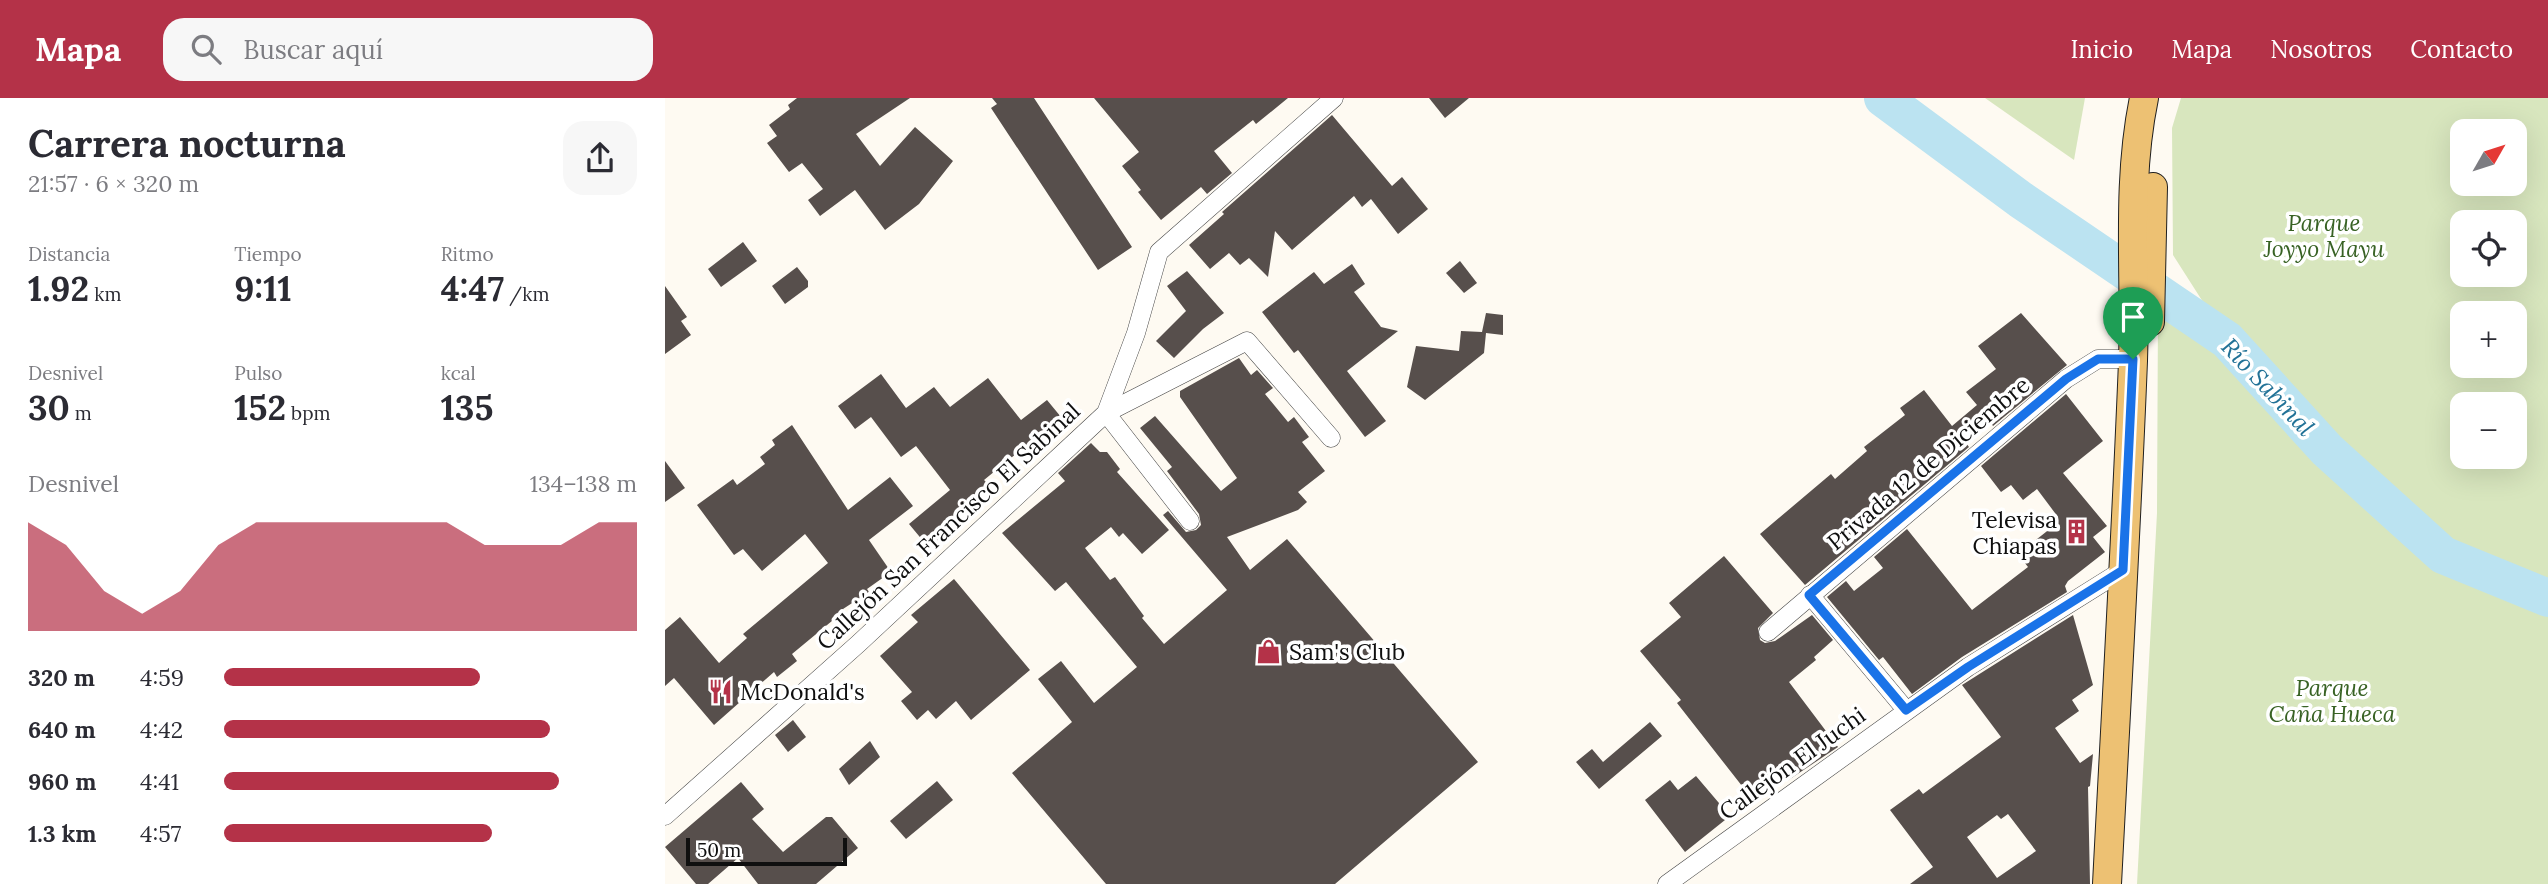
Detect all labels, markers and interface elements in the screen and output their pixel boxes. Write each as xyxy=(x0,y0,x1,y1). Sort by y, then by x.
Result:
search box xyxy=(163,18,653,81)
text: Mapa xyxy=(35,28,121,70)
icon: search xyxy=(187,30,225,68)
text: Buscar aquí xyxy=(243,33,383,66)
text: Inicio xyxy=(2070,34,2133,65)
text: Mapa xyxy=(2171,34,2232,65)
text: Nosotros xyxy=(2270,34,2372,65)
text: Contacto xyxy=(2410,34,2513,65)
text: Carrera nocturna xyxy=(28,119,346,167)
north arrow xyxy=(2450,119,2527,196)
map controls xyxy=(2450,119,2527,469)
button: share xyxy=(563,121,637,195)
text: 21:57 · 6 × 320 m xyxy=(28,169,199,198)
park label: Parque Joyyo Mayu xyxy=(2263,208,2385,263)
button: locate xyxy=(2450,210,2527,287)
text: Distancia xyxy=(28,242,110,266)
text: Tiempo xyxy=(234,242,302,266)
text: Ritmo xyxy=(441,242,494,266)
text: 1.92 xyxy=(28,266,89,311)
text: 9:11 xyxy=(234,266,292,311)
text: 4:47 xyxy=(441,266,504,311)
text: km xyxy=(89,282,121,306)
text: /km xyxy=(504,282,549,306)
pin xyxy=(2103,287,2163,359)
icon: arrive xyxy=(2114,298,2152,336)
button: + xyxy=(2450,301,2527,378)
water label: Río Sabinal xyxy=(2215,331,2321,443)
text: Desnivel xyxy=(28,361,103,385)
text: Pulso xyxy=(234,361,282,385)
text: kcal xyxy=(441,361,476,385)
street label: Privada 12 de Diciembre xyxy=(1821,370,2035,556)
text: 30 xyxy=(28,385,70,430)
text: 152 xyxy=(234,385,286,430)
text: 135 xyxy=(441,385,493,430)
button: − xyxy=(2450,392,2527,469)
street label: Callejón San Francisco El Sabinal xyxy=(810,396,1086,656)
text: m xyxy=(70,401,92,425)
text: bpm xyxy=(286,401,330,425)
text: Desnivel xyxy=(28,469,119,498)
text: 134–138 m xyxy=(530,469,637,498)
place label: Televisa Chiapas xyxy=(1972,505,2057,560)
building icon: Televisa Chiapas xyxy=(2063,518,2091,546)
shop icon: Sam's Club xyxy=(1255,637,1283,665)
place label: Sam's Club xyxy=(1289,637,1405,666)
text: 320 m xyxy=(28,663,95,692)
text: 4:59 xyxy=(140,663,184,692)
park label: Parque Caña Hueca xyxy=(2269,673,2396,728)
restaurant icon: McDonald's xyxy=(706,677,734,705)
place label: McDonald's xyxy=(740,677,865,706)
street label: Callejón El Juchi xyxy=(1713,700,1871,826)
text: 640 m xyxy=(28,715,96,744)
text: 4:42 xyxy=(140,715,183,744)
text: 960 m xyxy=(28,767,96,796)
text: 4:41 xyxy=(140,767,179,796)
text: 1.3 km xyxy=(28,819,96,848)
text: 4:57 xyxy=(140,819,181,848)
scale bar xyxy=(686,835,847,867)
text: 50 m xyxy=(697,838,741,862)

